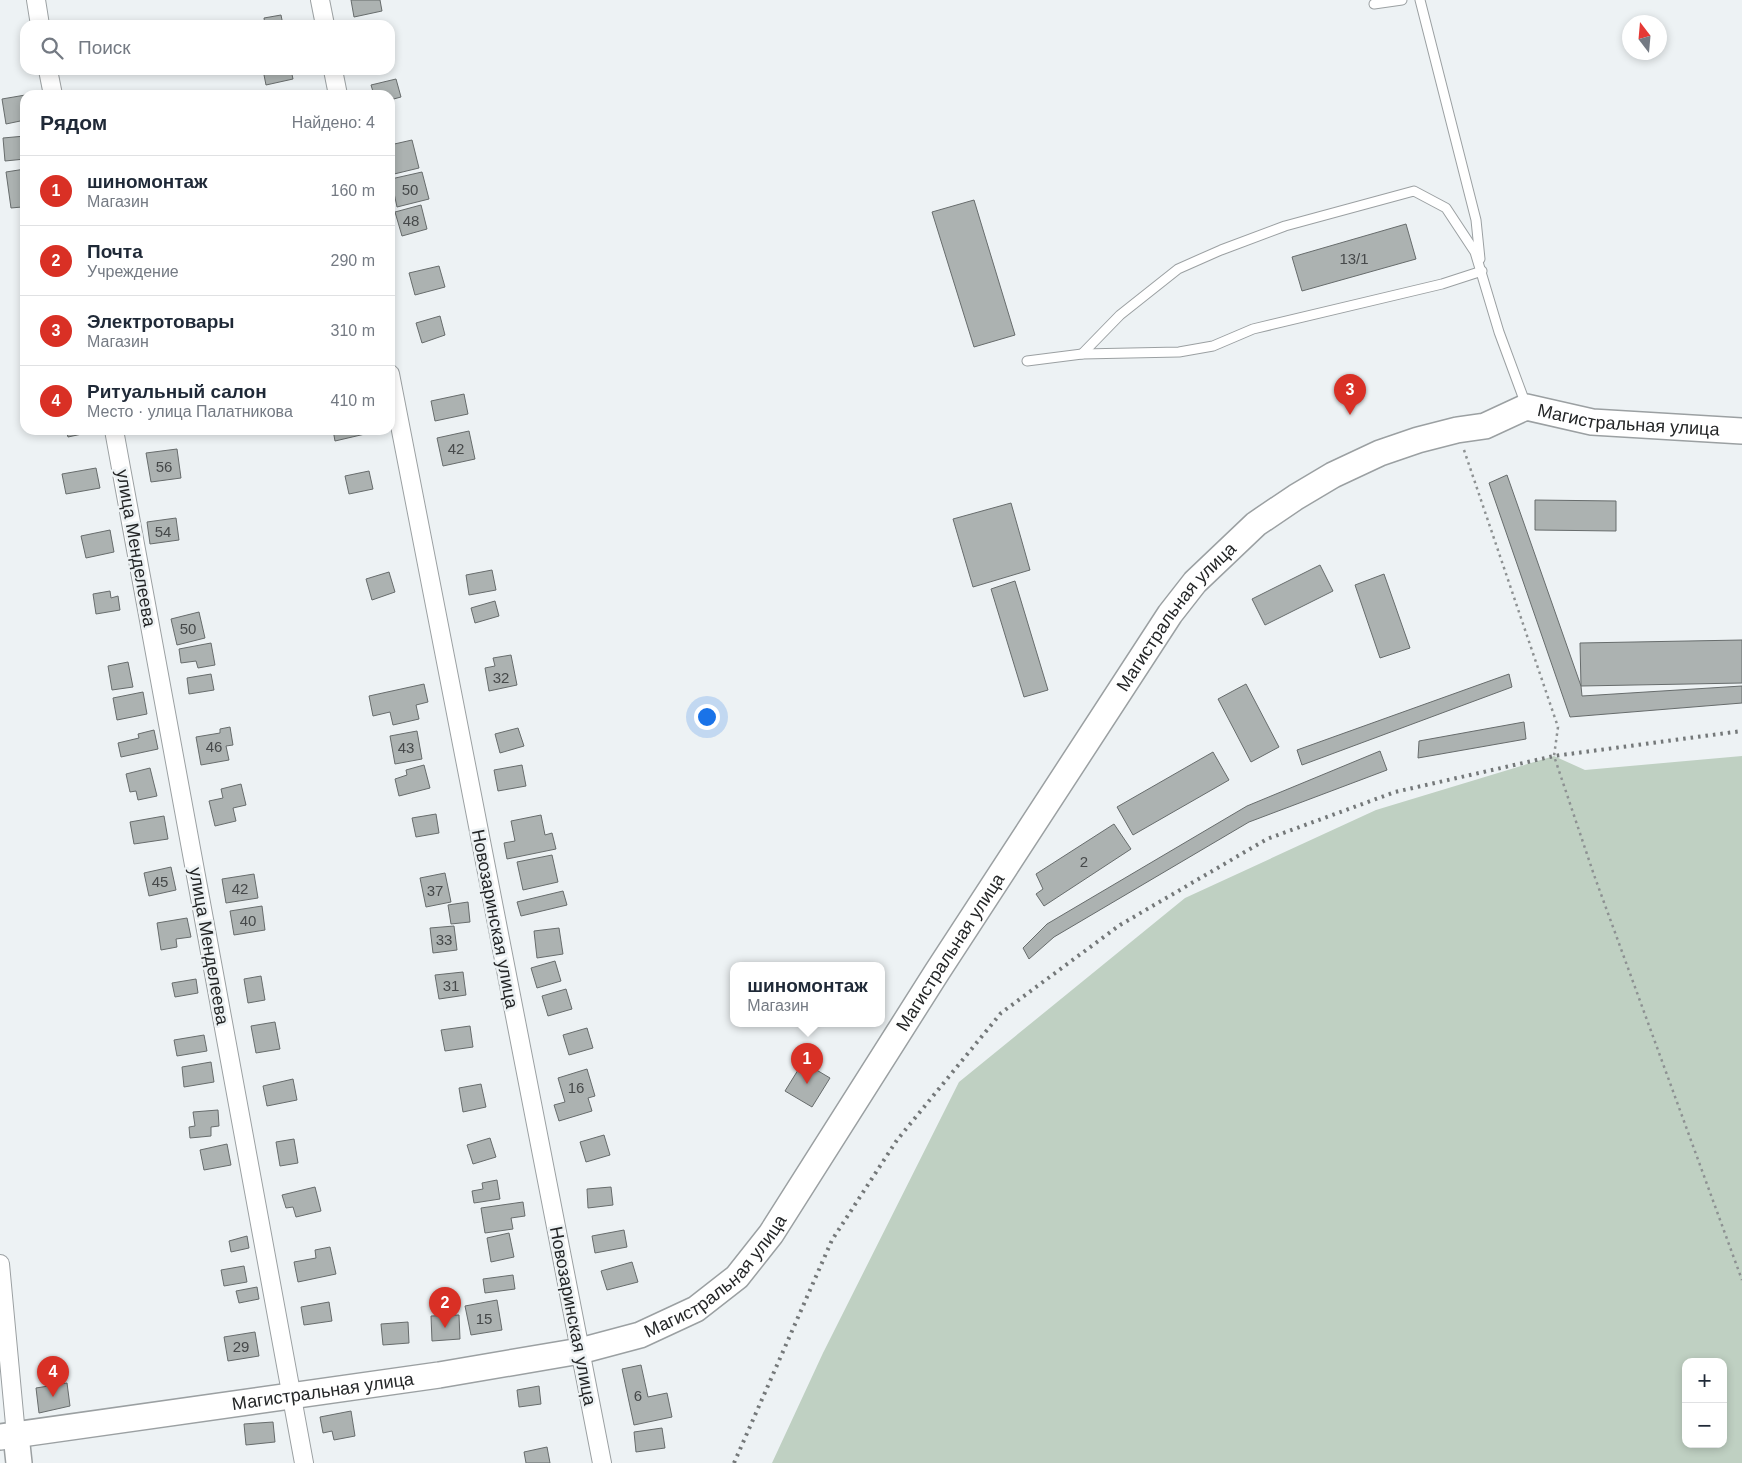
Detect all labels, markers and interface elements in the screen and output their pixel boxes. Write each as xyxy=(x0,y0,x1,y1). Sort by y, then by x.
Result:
north arrow xyxy=(1622,15,1667,60)
search box xyxy=(20,20,395,75)
icon: search xyxy=(38,34,66,62)
text: Поиск xyxy=(78,37,131,58)
text: Рядом xyxy=(40,111,107,134)
text: Найдено: 4 xyxy=(292,114,375,131)
text: шиномонтаж xyxy=(87,171,208,192)
house number: 50 xyxy=(402,181,418,198)
text: 1 xyxy=(52,182,60,199)
text: 160 m xyxy=(331,182,375,199)
text: Магазин xyxy=(87,193,149,210)
house number: 48 xyxy=(403,212,419,229)
text: Почта xyxy=(87,241,143,262)
house number: 13/1 xyxy=(1339,250,1369,267)
text: 2 xyxy=(52,252,60,269)
text: 290 m xyxy=(331,252,375,269)
text: Учреждение xyxy=(87,263,179,280)
text: Электротовары xyxy=(87,311,234,332)
text: 3 xyxy=(52,322,60,339)
text: 310 m xyxy=(331,322,375,339)
text: Магазин xyxy=(87,333,149,350)
pin: 3 xyxy=(1334,374,1366,415)
text: Ритуальный салон xyxy=(87,381,267,402)
text: 4 xyxy=(52,392,60,409)
text: 410 m xyxy=(331,392,375,409)
street label: Магистральная улица xyxy=(1536,400,1721,440)
text: Место · улица Палатникова xyxy=(87,403,293,420)
house number: 42 xyxy=(448,440,464,457)
house number: 56 xyxy=(156,458,172,475)
street label: улица Менделеева xyxy=(112,468,160,629)
house number: 54 xyxy=(155,523,171,540)
street label: Магистральная улица xyxy=(1113,538,1241,695)
house number: 50 xyxy=(180,620,196,637)
house number: 32 xyxy=(493,669,509,686)
your location xyxy=(694,704,720,730)
house number: 46 xyxy=(206,738,222,755)
house number: 43 xyxy=(398,739,414,756)
street label: Новозаринская улица xyxy=(468,828,522,1011)
house number: 2 xyxy=(1080,853,1088,870)
street label: улица Менделеева xyxy=(185,866,233,1027)
street label: Магистральная улица xyxy=(892,869,1009,1035)
house number: 45 xyxy=(152,873,168,890)
house number: 42 xyxy=(232,880,248,897)
house number: 37 xyxy=(427,882,443,899)
house number: 40 xyxy=(240,912,256,929)
house number: 33 xyxy=(436,931,452,948)
popup xyxy=(730,962,885,1027)
text: шиномонтаж xyxy=(747,975,868,996)
house number: 31 xyxy=(443,977,459,994)
text: Магазин xyxy=(747,997,809,1014)
pin: 1 xyxy=(791,1043,823,1084)
house number: 16 xyxy=(568,1079,584,1096)
street label: Магистральная улица xyxy=(641,1210,791,1342)
street label: Новозаринская улица xyxy=(546,1225,600,1408)
pin: 2 xyxy=(429,1287,461,1328)
house number: 15 xyxy=(476,1310,492,1327)
house number: 29 xyxy=(233,1338,249,1355)
pin: 4 xyxy=(37,1356,69,1397)
map controls xyxy=(1682,1358,1727,1448)
button: + xyxy=(1682,1358,1727,1403)
street label: Магистральная улица xyxy=(231,1369,416,1414)
house number: 6 xyxy=(634,1387,642,1404)
button: − xyxy=(1682,1403,1727,1448)

